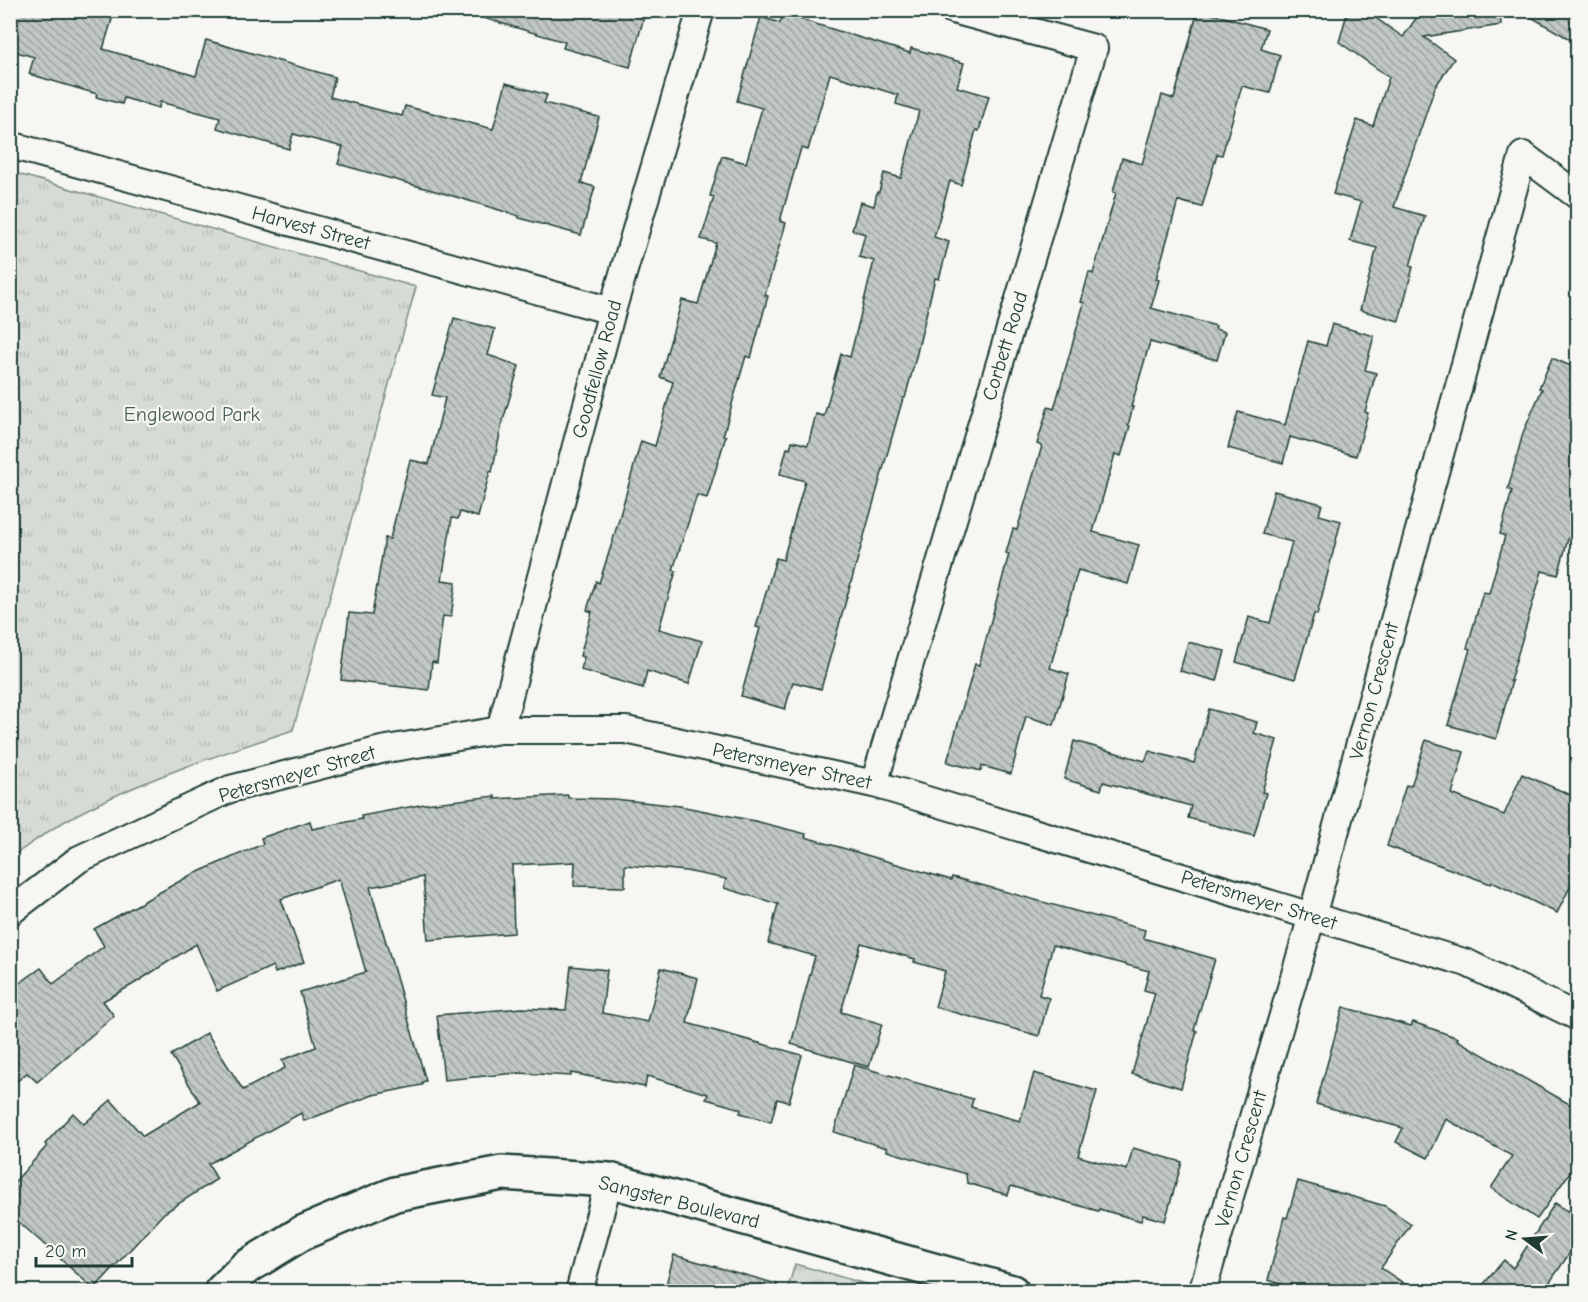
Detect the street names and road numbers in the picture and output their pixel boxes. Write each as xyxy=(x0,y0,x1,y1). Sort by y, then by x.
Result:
street label: Harvest Street xyxy=(249,201,374,255)
street label: Corbett Road xyxy=(978,289,1032,403)
street label: Goodfellow Road xyxy=(567,297,627,441)
street label: Vernon Crescent xyxy=(1345,618,1404,762)
street label: Petersmeyer Street xyxy=(711,738,875,794)
street label: Petersmeyer Street xyxy=(216,740,379,807)
street label: Petersmeyer Street xyxy=(1178,865,1341,935)
street label: Vernon Crescent xyxy=(1210,1087,1272,1230)
street label: Sangster Boulevard xyxy=(596,1171,762,1233)

